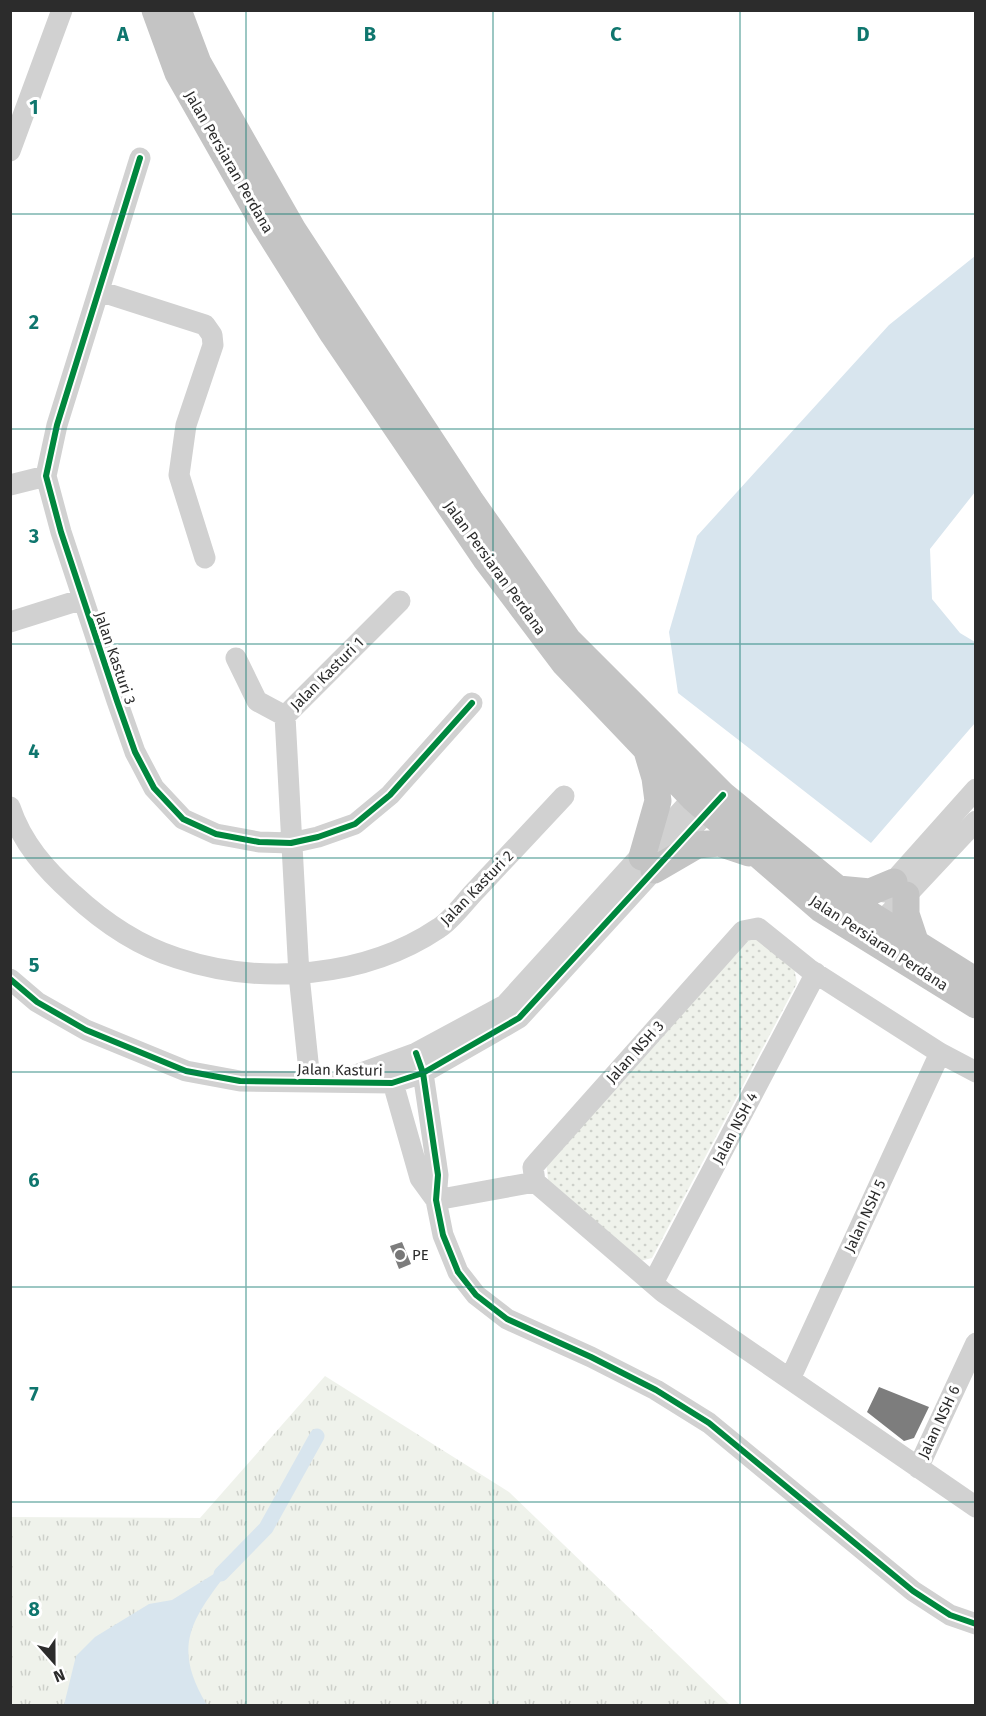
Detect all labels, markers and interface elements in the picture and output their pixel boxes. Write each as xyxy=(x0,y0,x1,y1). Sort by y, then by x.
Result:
text: A xyxy=(116,22,130,46)
text: B xyxy=(364,22,376,46)
text: C xyxy=(610,22,622,46)
text: D xyxy=(856,22,870,46)
street label: Jalan Persiaran Perdana xyxy=(181,88,277,236)
text: 1 xyxy=(29,95,39,119)
text: 2 xyxy=(29,310,39,334)
street label: Jalan Persiaran Perdana xyxy=(440,497,550,639)
text: 3 xyxy=(28,524,39,548)
street label: Jalan Kasturi 3 xyxy=(91,609,139,707)
street label: Jalan Kasturi 1 xyxy=(287,634,367,714)
text: 4 xyxy=(28,739,40,763)
street label: Jalan Kasturi 2 xyxy=(437,847,517,929)
street label: Jalan Persiaran Perdana xyxy=(806,892,952,994)
text: 5 xyxy=(29,953,40,977)
street label: Jalan NSH 3 xyxy=(602,1017,668,1087)
street label: Jalan Kasturi xyxy=(297,1060,383,1080)
street label: Jalan NSH 4 xyxy=(709,1089,761,1167)
text: 6 xyxy=(28,1168,40,1192)
street label: Jalan NSH 5 xyxy=(840,1177,890,1255)
place label: PE xyxy=(412,1246,429,1264)
marker: PE xyxy=(393,1248,407,1262)
text: 7 xyxy=(29,1382,39,1406)
street label: Jalan NSH 6 xyxy=(914,1383,964,1461)
text: 8 xyxy=(28,1597,40,1621)
north arrow xyxy=(24,1632,84,1692)
text: N xyxy=(51,1665,68,1686)

